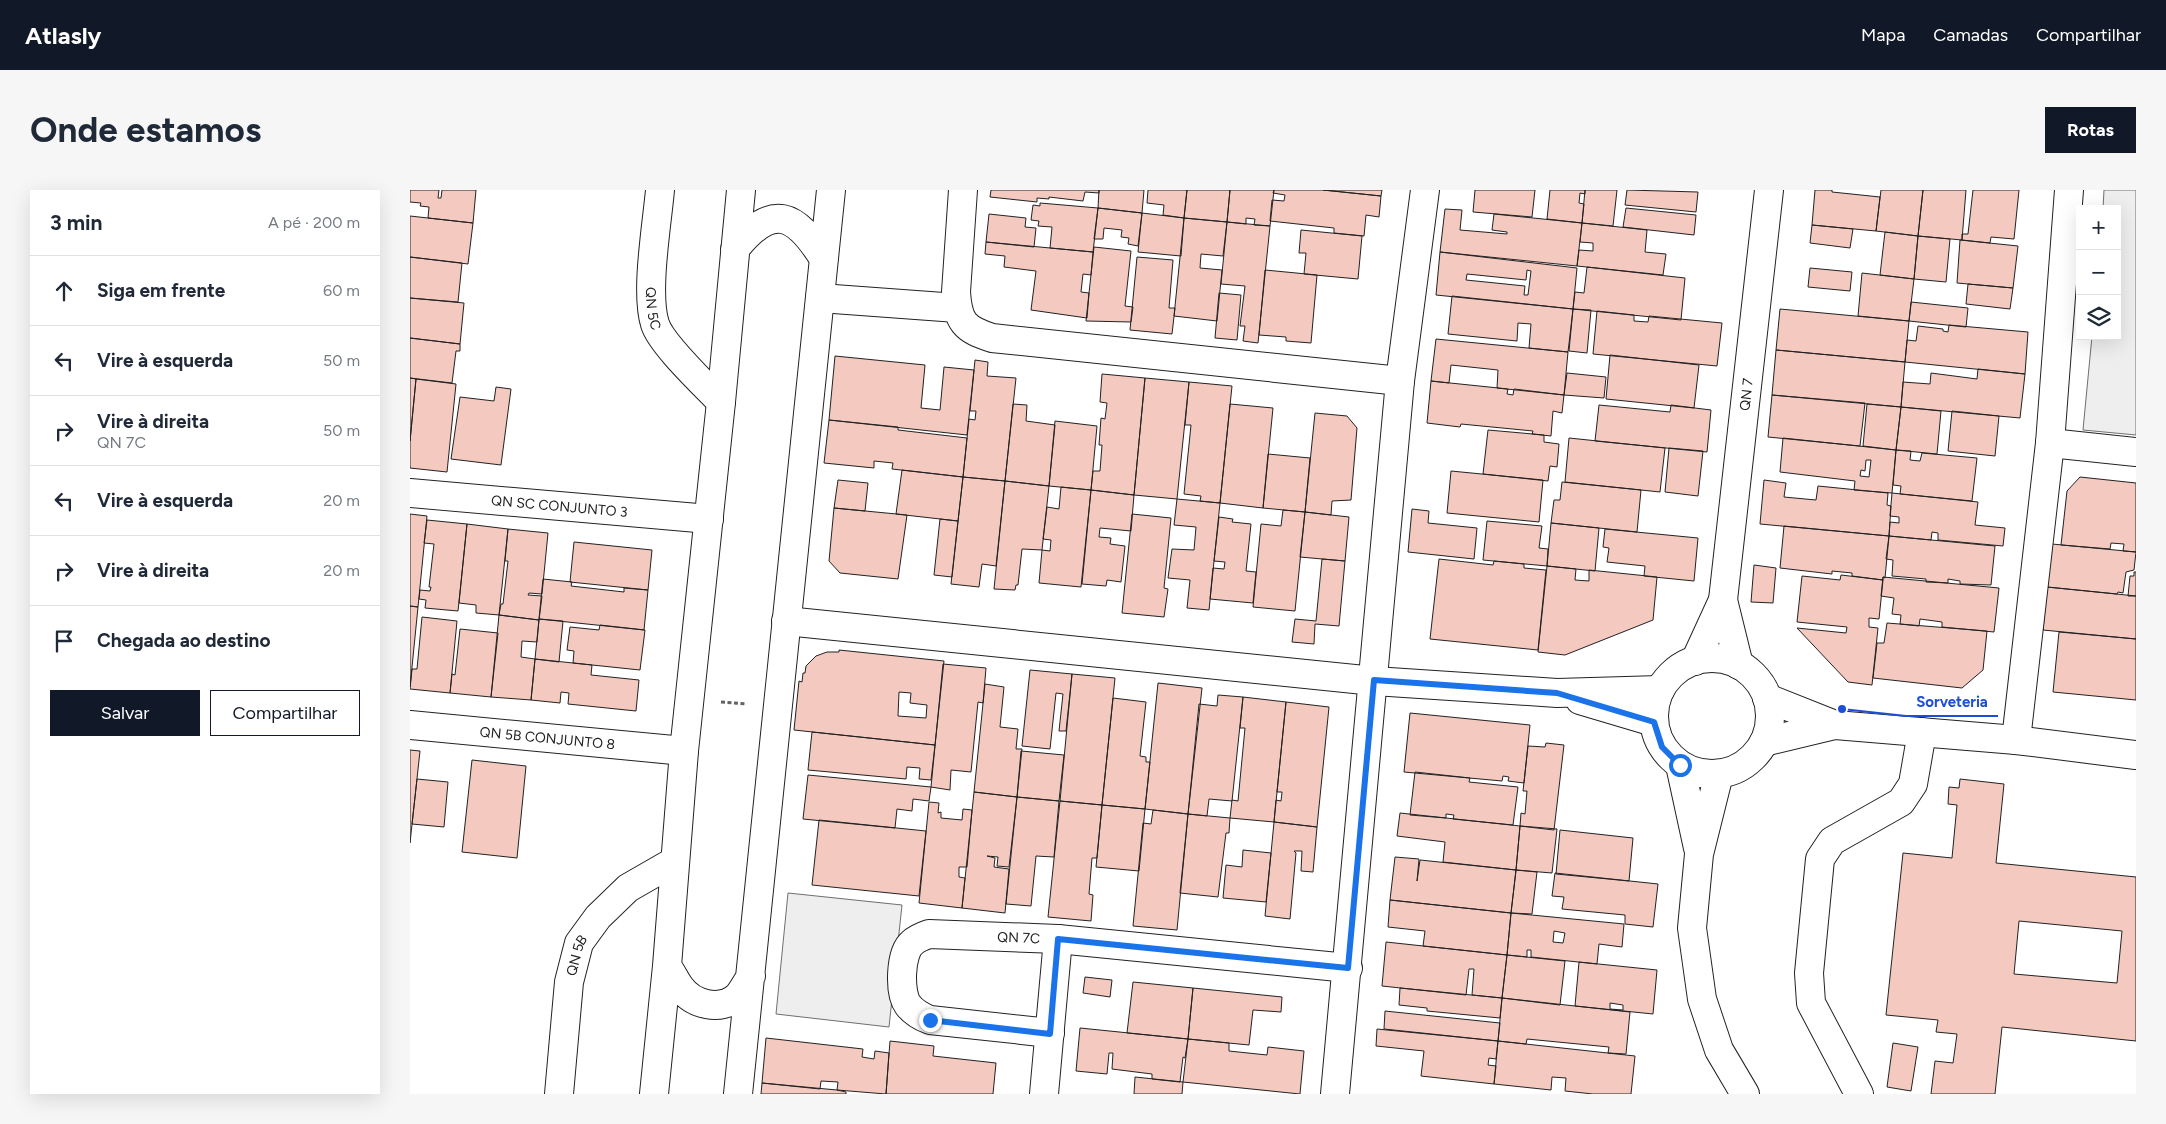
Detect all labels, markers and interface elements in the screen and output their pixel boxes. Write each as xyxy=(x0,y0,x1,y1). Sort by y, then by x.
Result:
text: Atlasly xyxy=(25,21,101,50)
text: Mapa xyxy=(1861,24,1905,46)
text: Camadas xyxy=(1933,24,2008,46)
text: Compartilhar xyxy=(2036,24,2141,46)
button: Rotas xyxy=(2045,107,2136,153)
text: Onde estamos xyxy=(30,109,261,151)
map controls xyxy=(2076,205,2121,340)
button: + xyxy=(2076,205,2121,250)
text: 3 min xyxy=(50,210,102,235)
text: A pé · 200 m xyxy=(268,213,360,232)
button: − xyxy=(2076,250,2121,295)
icon: ahead xyxy=(50,277,78,305)
text: Siga em frente xyxy=(97,279,225,302)
text: 60 m xyxy=(323,281,360,300)
street label: QN 5C xyxy=(643,287,665,332)
button: layers xyxy=(2076,295,2121,340)
icon: left xyxy=(50,347,78,375)
text: Vire à esquerda xyxy=(97,349,233,372)
text: 50 m xyxy=(323,351,360,370)
street label: QN 7 xyxy=(1736,377,1756,412)
text: Vire à direita xyxy=(97,410,209,433)
icon: right xyxy=(50,417,78,445)
text: 50 m xyxy=(323,421,360,440)
text: QN 7C xyxy=(97,433,146,452)
icon: left xyxy=(50,487,78,515)
text: Vire à esquerda xyxy=(97,489,233,512)
text: 20 m xyxy=(323,491,360,510)
street label: QN SC CONJUNTO 3 xyxy=(490,492,628,520)
icon: right xyxy=(50,557,78,585)
text: Vire à direita xyxy=(97,559,209,582)
text: 20 m xyxy=(323,561,360,580)
icon: arrive xyxy=(50,627,78,655)
text: Chegada ao destino xyxy=(97,629,270,652)
callout: Sorveteria xyxy=(1906,686,1998,716)
button: Salvar xyxy=(50,690,200,736)
button: Compartilhar xyxy=(210,690,360,736)
text: Sorveteria xyxy=(1916,693,1988,711)
street label: QN 5B CONJUNTO 8 xyxy=(479,723,616,753)
route start xyxy=(1669,754,1692,777)
street label: QN 7C xyxy=(997,928,1040,947)
street label: QN 5B xyxy=(562,931,591,978)
route end xyxy=(919,1009,942,1032)

